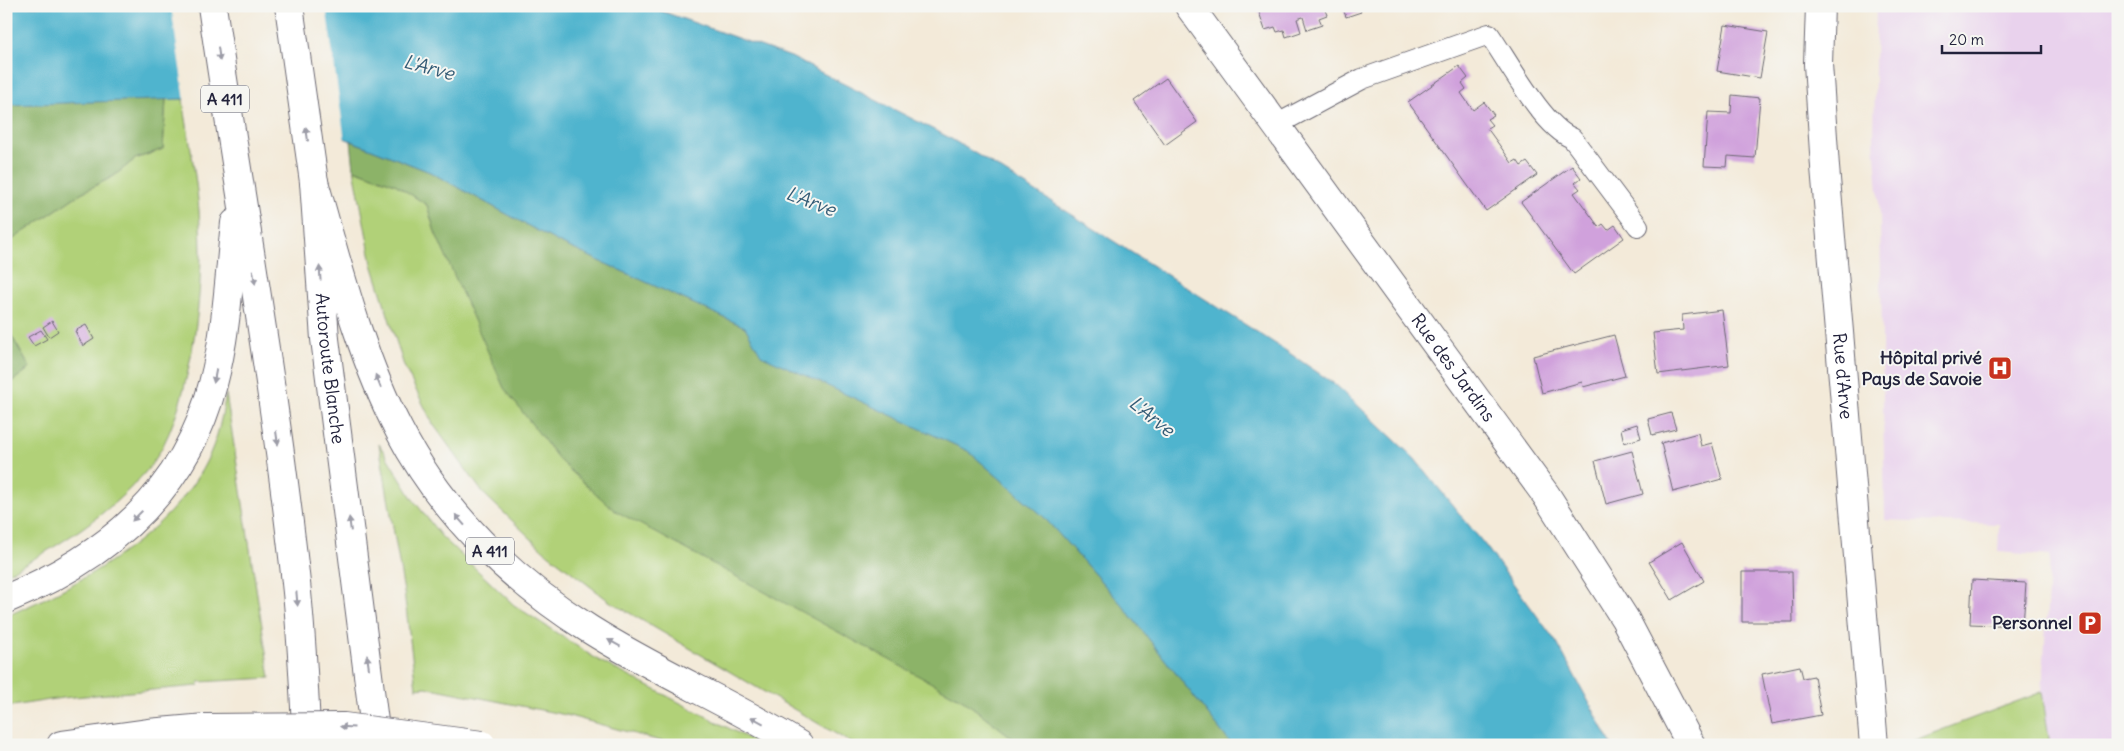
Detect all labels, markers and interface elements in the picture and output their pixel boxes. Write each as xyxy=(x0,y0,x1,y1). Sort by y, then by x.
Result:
scale bar xyxy=(1942,22,2040,54)
text: 20 m xyxy=(1949,30,1984,49)
one-way arrow xyxy=(215,47,223,63)
water label: L'Arve xyxy=(401,49,458,86)
road number: A 411 xyxy=(201,86,249,112)
one-way arrow xyxy=(303,125,311,141)
water label: L'Arve xyxy=(783,181,841,222)
one-way arrow xyxy=(316,265,324,281)
one-way arrow xyxy=(250,269,258,285)
street label: Autoroute Blanche xyxy=(311,292,350,445)
street label: Rue des Jardins xyxy=(1406,309,1501,426)
street label: Rue d'Arve xyxy=(1828,332,1858,420)
place label: Hôpital privé Pays de Savoie xyxy=(1861,346,1982,390)
hospital icon: Hôpital privé Pays de Savoie xyxy=(1987,355,2013,381)
one-way arrow xyxy=(210,369,218,385)
one-way arrow xyxy=(374,373,382,388)
water label: L'Arve xyxy=(1125,391,1181,442)
one-way arrow xyxy=(273,430,281,446)
one-way arrow xyxy=(131,510,143,522)
one-way arrow xyxy=(455,514,466,527)
one-way arrow xyxy=(346,516,354,532)
road number: A 411 xyxy=(466,538,514,564)
one-way arrow xyxy=(293,591,301,607)
parking icon: Personnel xyxy=(2077,610,2103,636)
place label: Personnel xyxy=(1992,611,2072,634)
one-way arrow xyxy=(607,639,621,647)
one-way arrow xyxy=(364,653,372,669)
one-way arrow xyxy=(750,716,764,724)
one-way arrow xyxy=(339,723,355,731)

